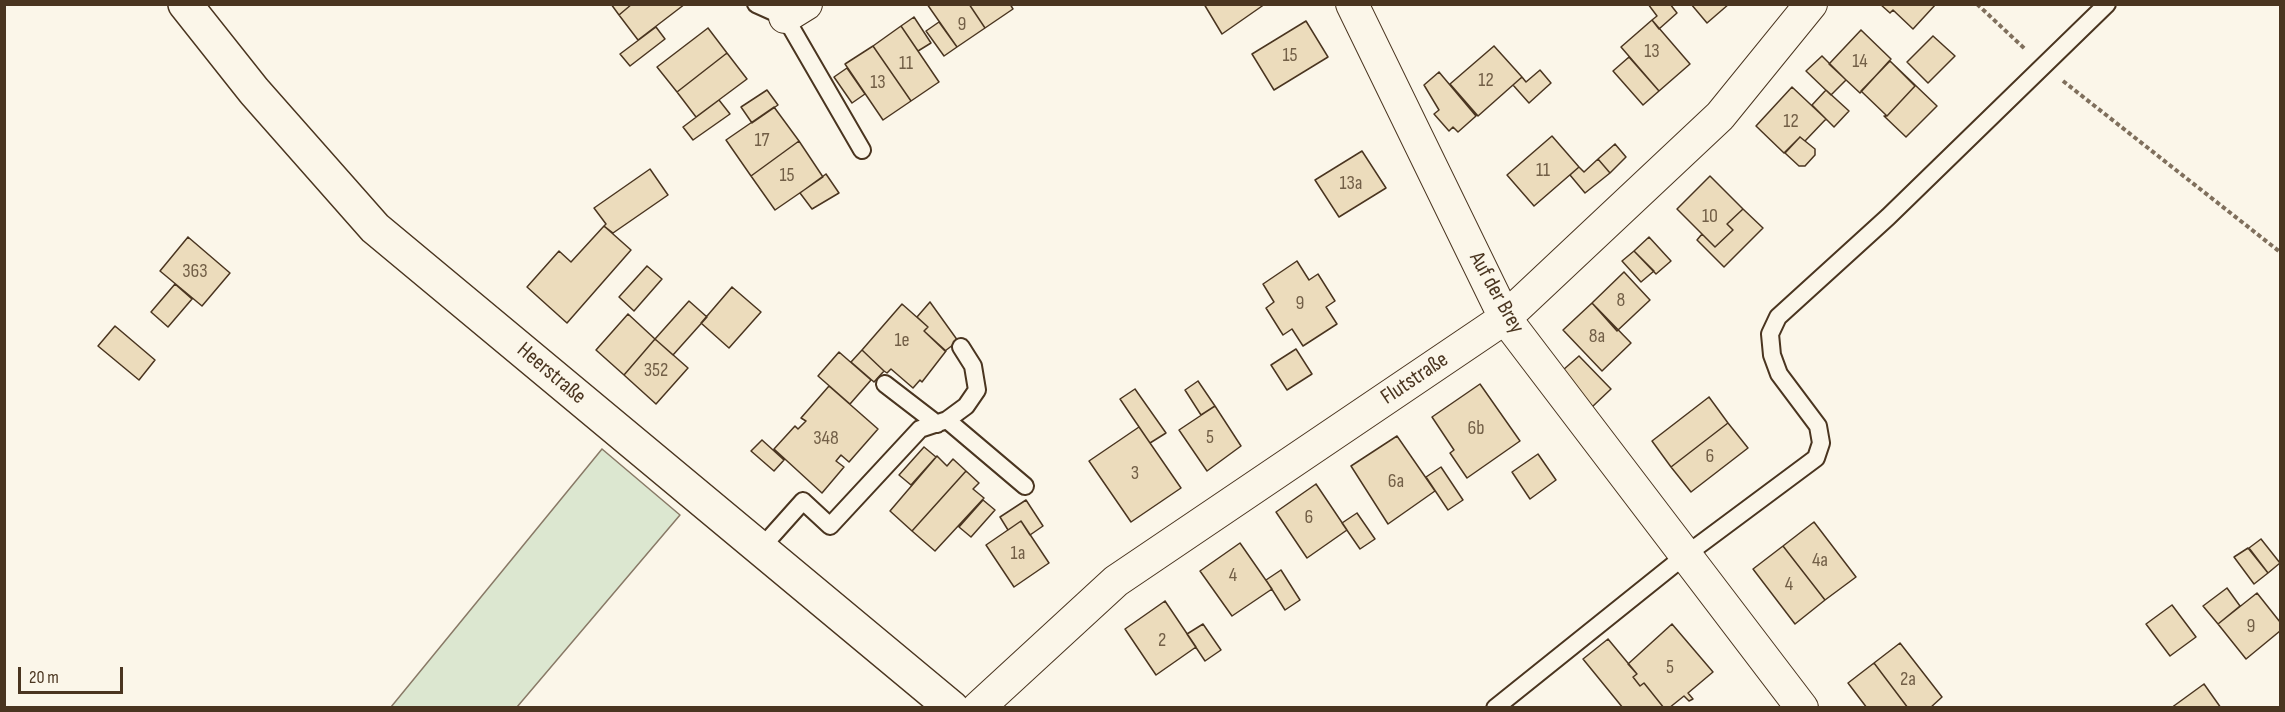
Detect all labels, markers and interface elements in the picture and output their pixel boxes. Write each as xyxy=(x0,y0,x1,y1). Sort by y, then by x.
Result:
house number: 9 xyxy=(958,13,966,37)
house number: 13 xyxy=(1644,40,1660,64)
house number: 15 xyxy=(1282,44,1298,68)
house number: 14 xyxy=(1852,50,1868,74)
house number: 11 xyxy=(899,52,913,76)
house number: 12 xyxy=(1478,69,1494,93)
house number: 13 xyxy=(870,71,886,95)
house number: 12 xyxy=(1783,110,1799,134)
house number: 17 xyxy=(755,129,769,153)
house number: 11 xyxy=(1536,159,1550,183)
house number: 15 xyxy=(779,164,795,188)
house number: 13a xyxy=(1339,172,1363,196)
house number: 10 xyxy=(1702,205,1718,229)
street label: Auf der Brey xyxy=(1463,248,1529,338)
house number: 363 xyxy=(182,260,208,284)
house number: 8 xyxy=(1617,289,1625,313)
house number: 9 xyxy=(1296,292,1304,316)
house number: 8a xyxy=(1589,325,1605,349)
house number: 1e xyxy=(894,329,910,353)
street label: Heerstraße xyxy=(511,338,591,410)
street label: Flutstraße xyxy=(1376,347,1454,411)
house number: 352 xyxy=(644,359,668,383)
house number: 6b xyxy=(1467,417,1485,441)
house number: 5 xyxy=(1206,426,1214,450)
house number: 348 xyxy=(813,427,839,451)
house number: 6 xyxy=(1706,445,1714,469)
house number: 3 xyxy=(1131,462,1139,486)
house number: 6a xyxy=(1388,470,1404,494)
house number: 6 xyxy=(1305,506,1313,530)
house number: 1a xyxy=(1011,542,1025,566)
house number: 4a xyxy=(1812,549,1828,573)
house number: 4 xyxy=(1229,564,1237,588)
house number: 4 xyxy=(1785,573,1793,597)
house number: 9 xyxy=(2247,615,2255,639)
house number: 2 xyxy=(1158,629,1166,653)
scale bar xyxy=(21,655,126,693)
house number: 5 xyxy=(1666,656,1674,680)
text: 20 m xyxy=(29,667,59,688)
house number: 2a xyxy=(1900,668,1916,692)

